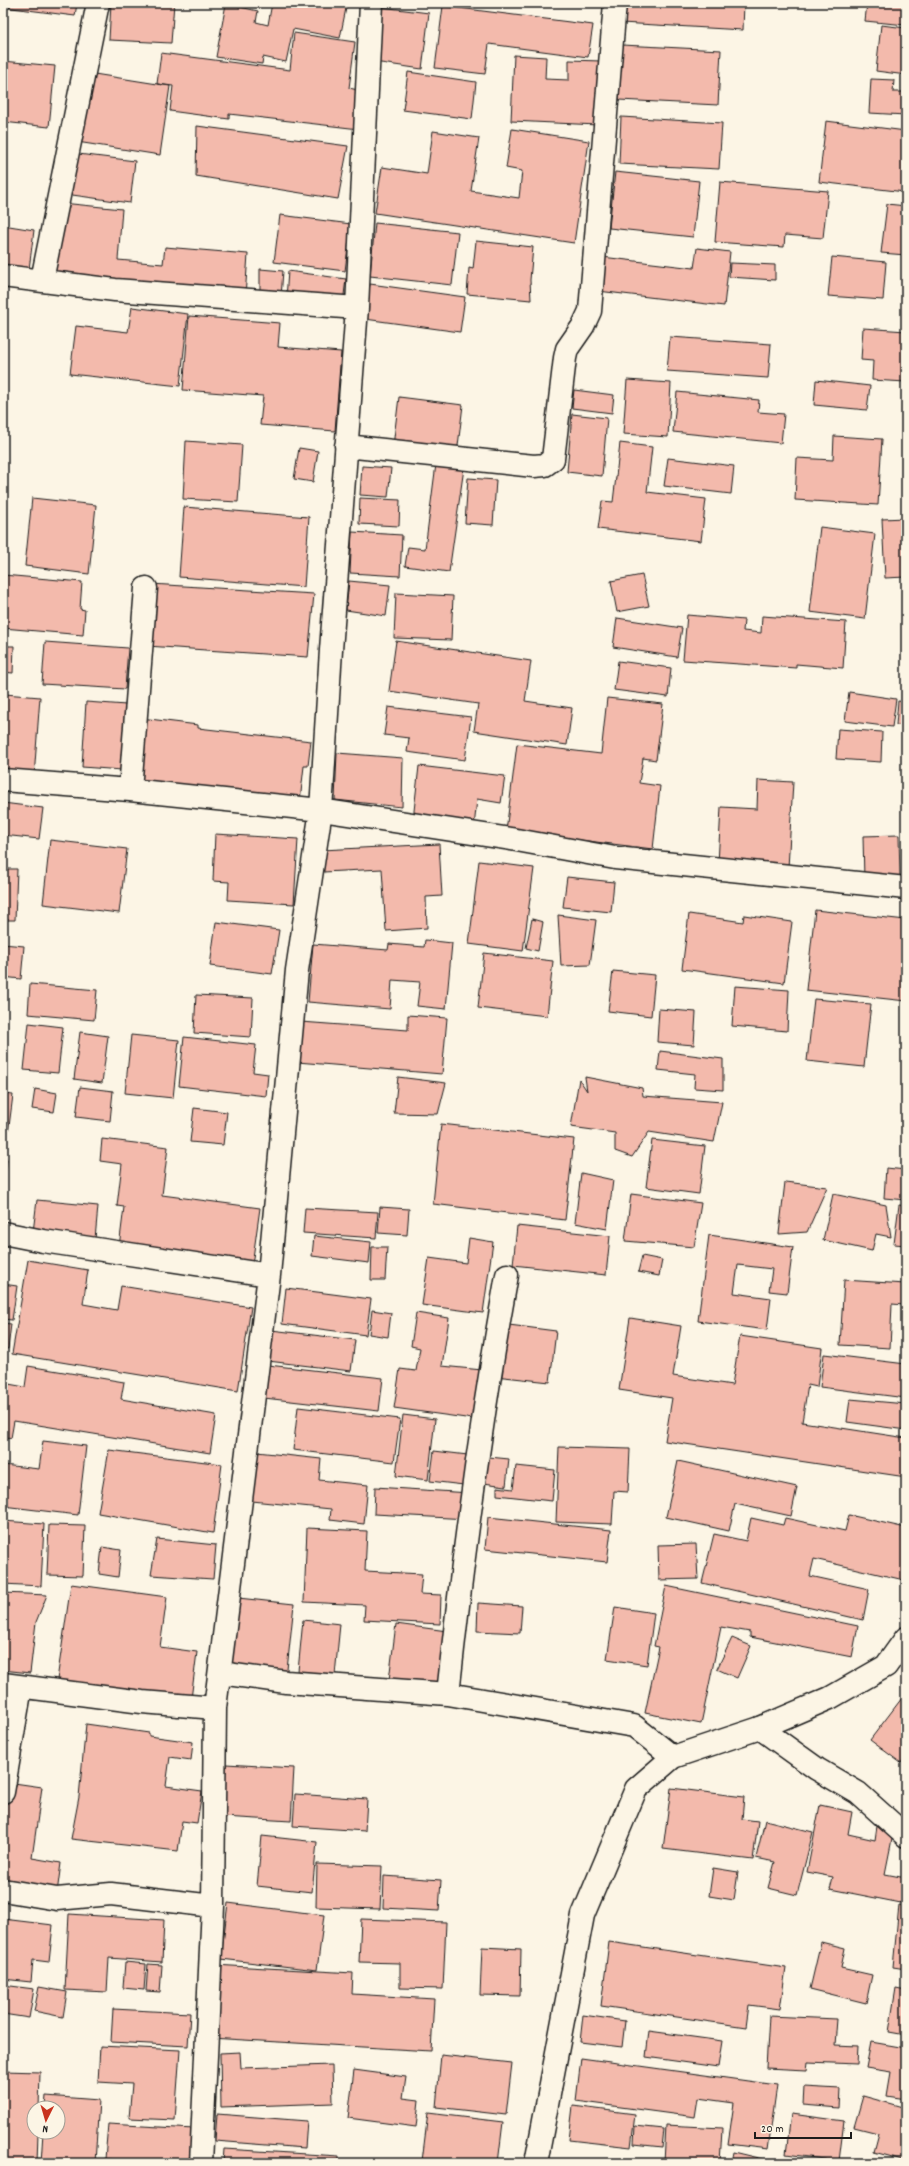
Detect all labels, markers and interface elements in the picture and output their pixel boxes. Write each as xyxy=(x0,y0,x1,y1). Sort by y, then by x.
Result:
north arrow xyxy=(26,2100,66,2140)
scale bar xyxy=(755,2114,851,2140)
text: N xyxy=(41,2120,49,2136)
text: 20 m xyxy=(761,2121,784,2138)

